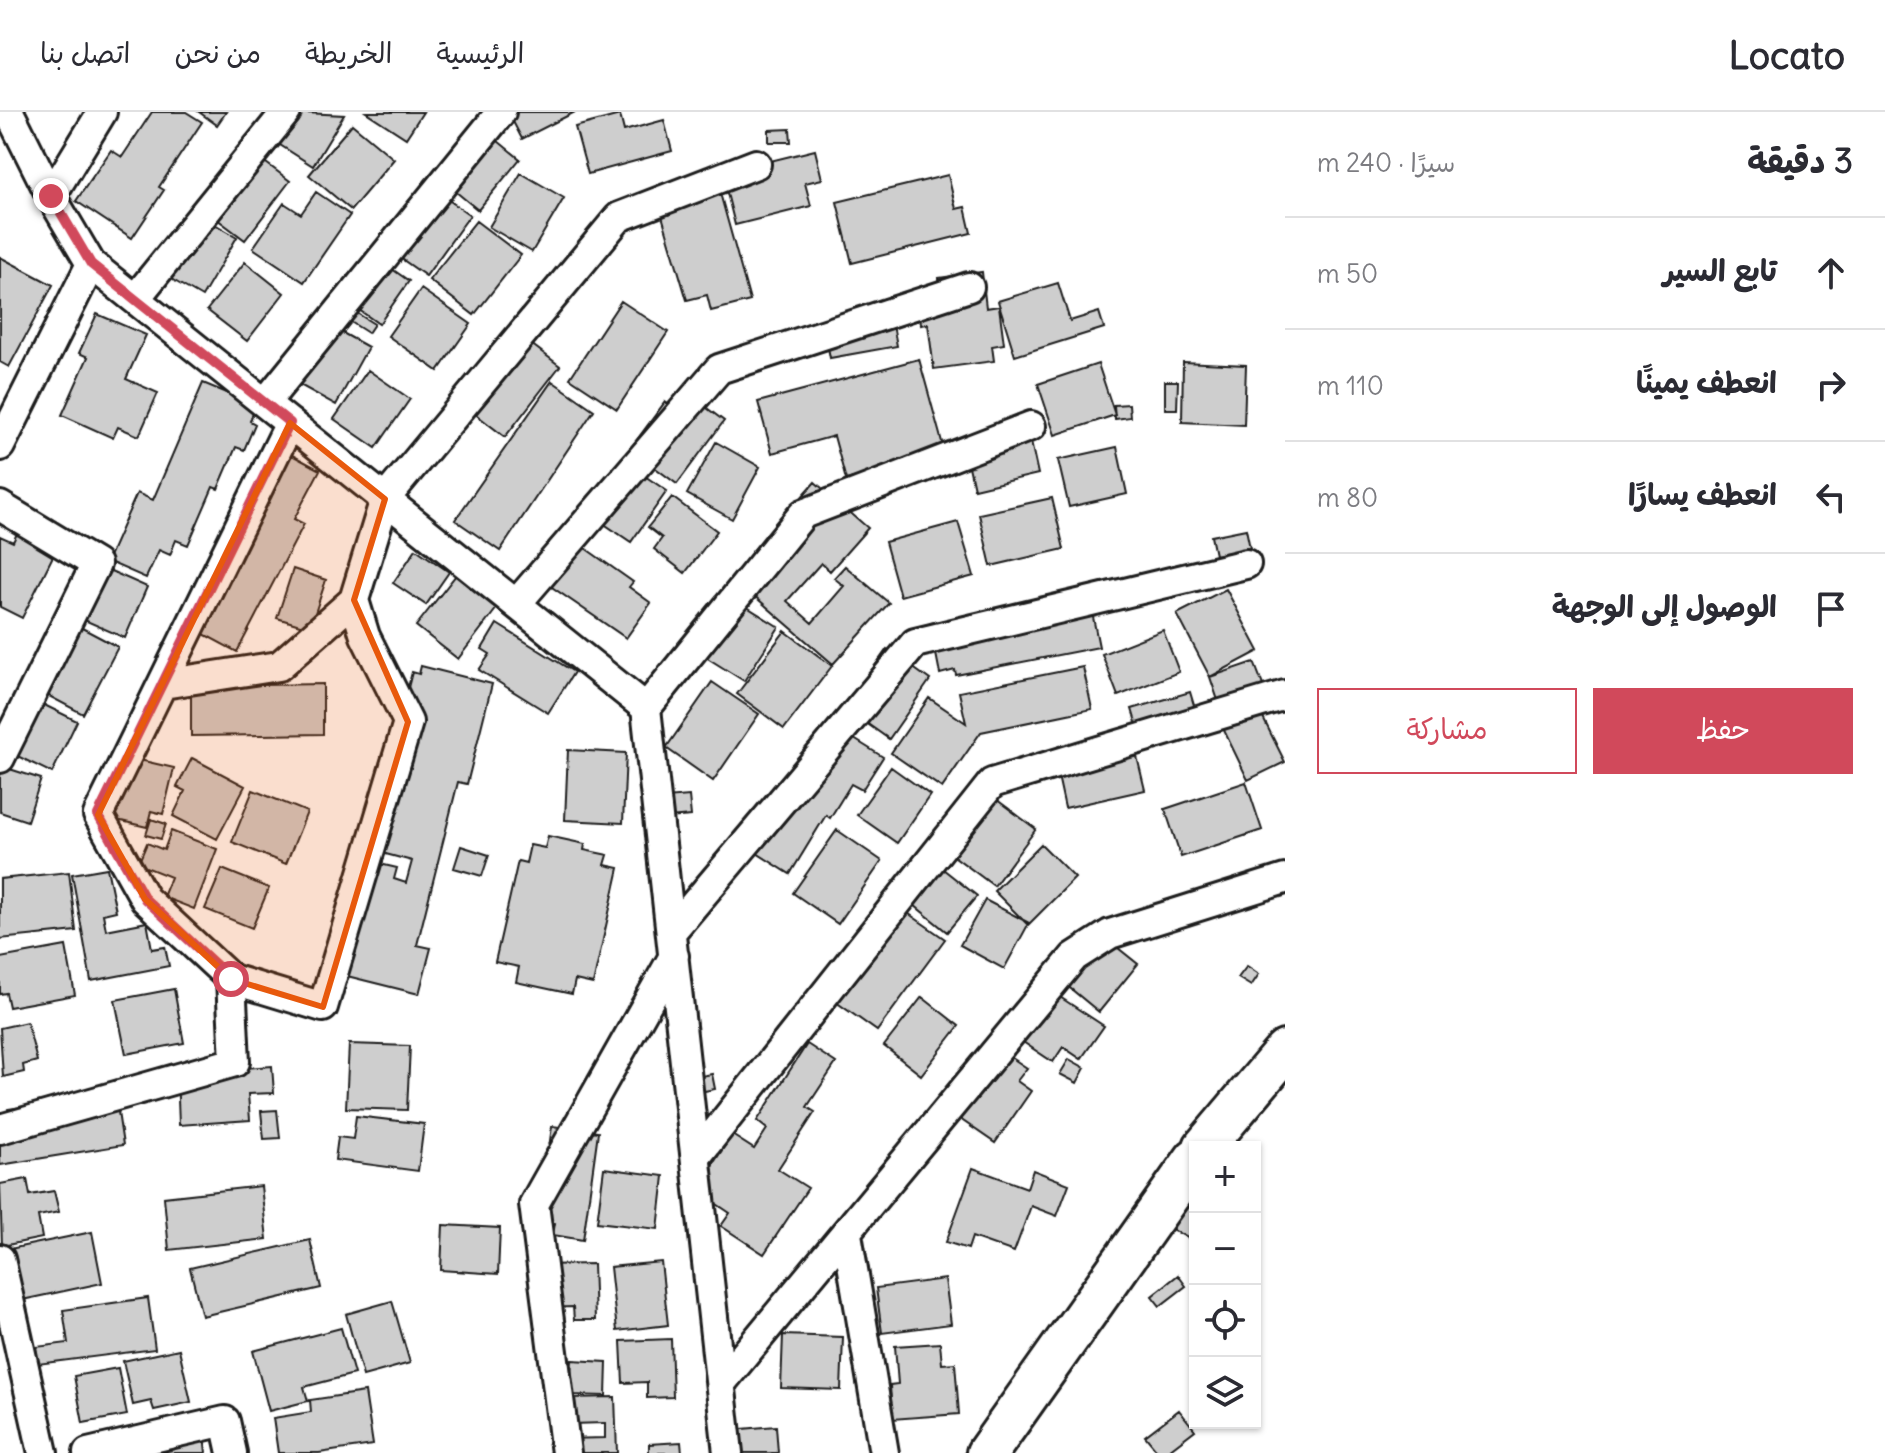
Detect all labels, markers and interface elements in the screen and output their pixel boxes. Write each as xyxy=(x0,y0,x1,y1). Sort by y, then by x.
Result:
text: Locato xyxy=(1729,32,1845,79)
text: اتصل بنا xyxy=(40,35,130,71)
text: من نحن xyxy=(174,35,261,71)
text: الخريطة xyxy=(305,35,392,71)
text: الرئيسية xyxy=(436,35,524,71)
text: 3 دقيقة xyxy=(1747,139,1853,182)
text: سيرًا · 240 m xyxy=(1317,146,1455,179)
route end xyxy=(33,178,69,214)
text: تابع السير xyxy=(1663,251,1777,289)
icon: ahead xyxy=(1809,251,1853,295)
text: 50 m xyxy=(1317,257,1378,290)
text: انعطف يمينًا xyxy=(1636,363,1777,401)
icon: right xyxy=(1809,363,1853,407)
text: 110 m xyxy=(1317,369,1384,402)
text: انعطف يسارًا xyxy=(1628,475,1777,513)
icon: left xyxy=(1809,475,1853,519)
text: 80 m xyxy=(1317,481,1378,514)
text: الوصول إلى الوجهة xyxy=(1552,587,1777,625)
icon: arrive xyxy=(1809,587,1853,631)
button: مشاركة xyxy=(1317,688,1577,774)
button: حفظ xyxy=(1593,688,1853,774)
route start xyxy=(213,961,249,997)
map controls xyxy=(1189,1141,1261,1429)
button: + xyxy=(1189,1141,1261,1213)
button: − xyxy=(1189,1213,1261,1285)
button: locate xyxy=(1189,1285,1261,1357)
button: layers xyxy=(1189,1357,1261,1429)

